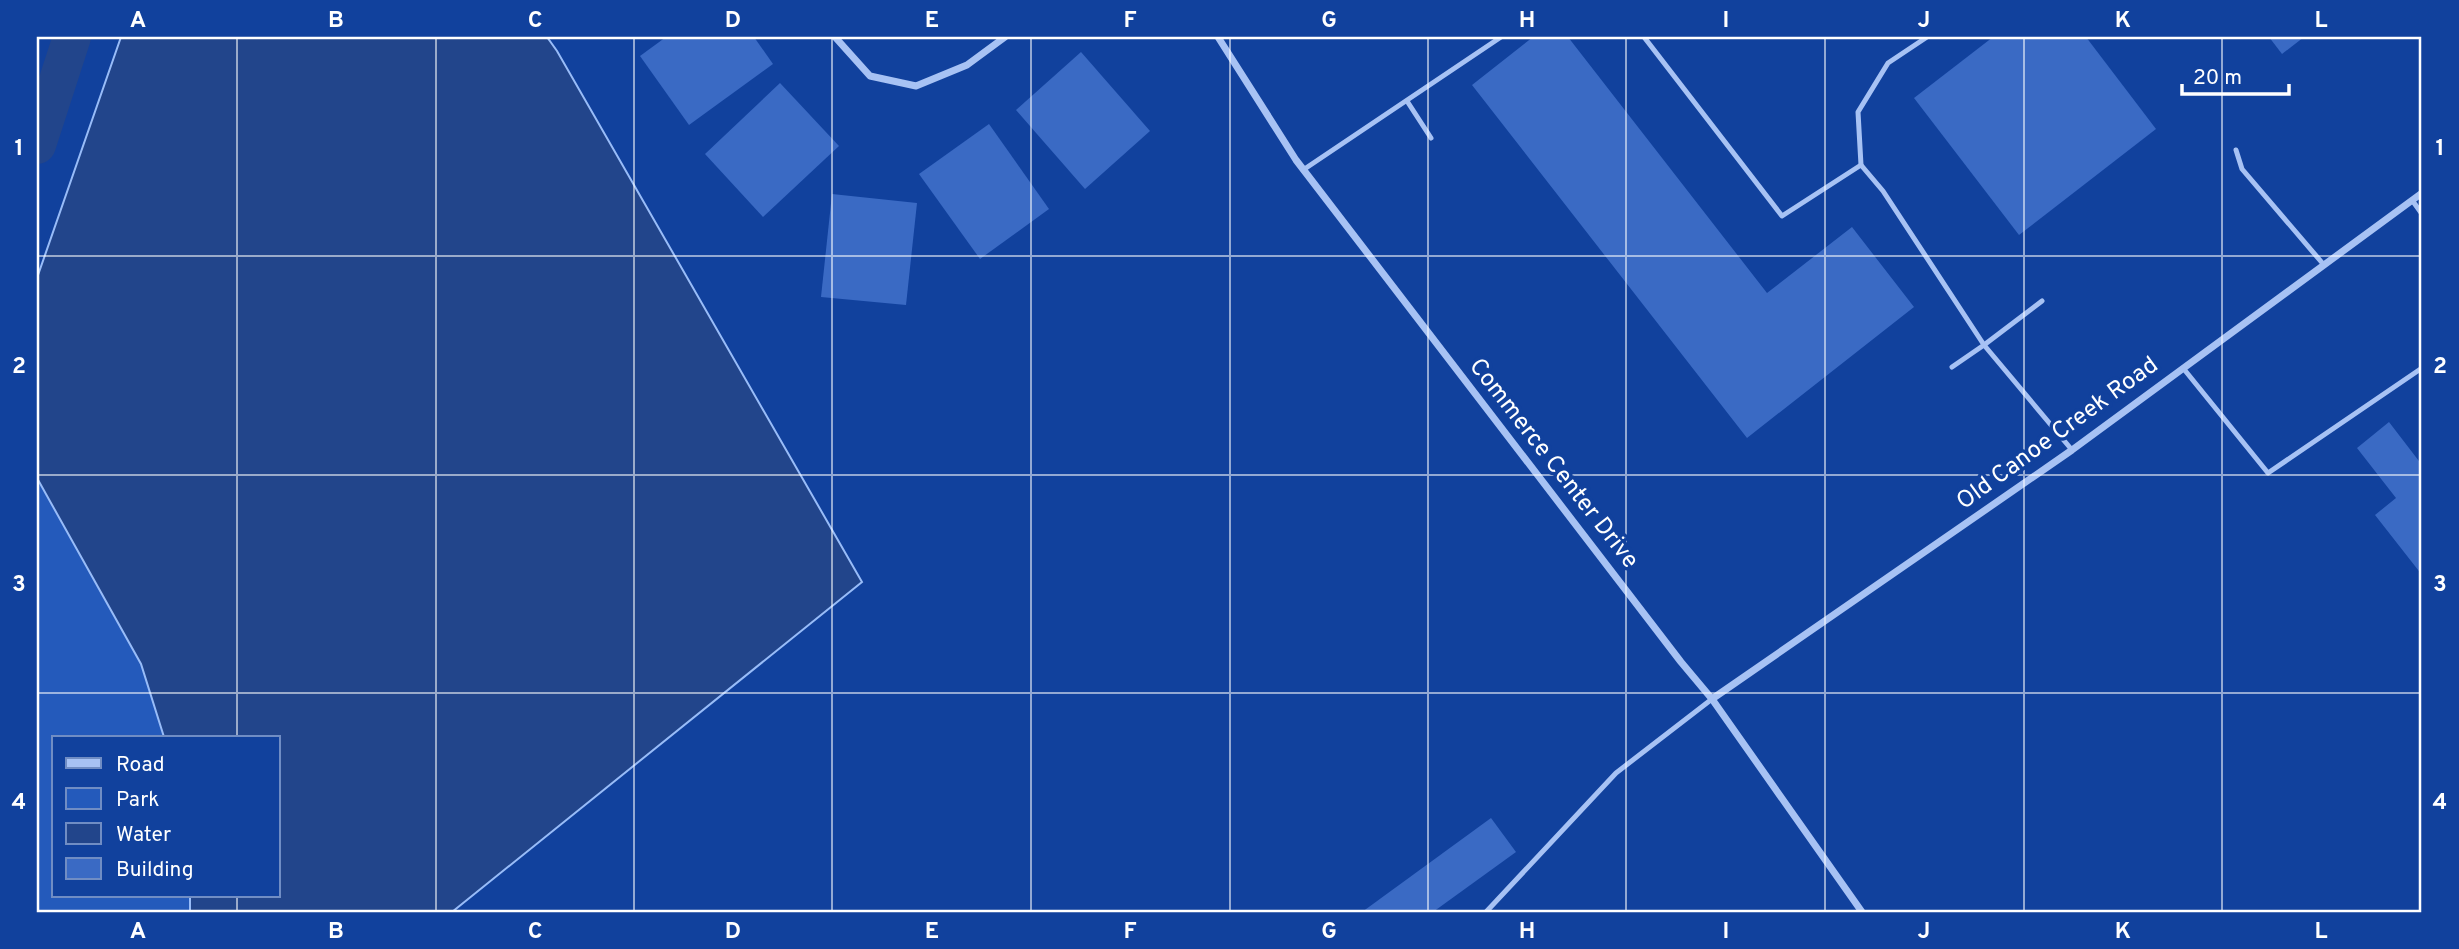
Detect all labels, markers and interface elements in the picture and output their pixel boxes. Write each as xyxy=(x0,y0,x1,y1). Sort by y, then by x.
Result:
text: A xyxy=(130,7,146,36)
text: B xyxy=(328,7,344,36)
text: C xyxy=(528,7,542,36)
text: D xyxy=(725,7,741,36)
text: E xyxy=(925,7,939,36)
text: F xyxy=(1123,7,1137,36)
text: G xyxy=(1321,7,1337,36)
text: H xyxy=(1519,7,1535,36)
text: I xyxy=(1723,7,1729,36)
text: J xyxy=(1918,7,1930,36)
text: K xyxy=(2115,7,2131,36)
text: L xyxy=(2314,7,2328,36)
scale bar xyxy=(2182,52,2289,96)
text: 20 m xyxy=(2193,65,2242,92)
text: 1 xyxy=(14,135,24,164)
text: 1 xyxy=(2435,135,2445,164)
street label: Old Canoe Creek Road xyxy=(1951,351,2165,517)
text: 2 xyxy=(12,353,26,382)
street label: Commerce Center Drive xyxy=(1462,353,1644,575)
text: 2 xyxy=(2433,353,2447,382)
text: 3 xyxy=(12,571,26,600)
text: 3 xyxy=(2433,571,2447,600)
legend xyxy=(52,736,280,897)
text: Road xyxy=(116,752,165,779)
text: Park xyxy=(116,787,159,814)
text: 4 xyxy=(12,789,26,818)
text: 4 xyxy=(2433,789,2447,818)
text: Water xyxy=(116,822,171,849)
text: Building xyxy=(116,857,194,884)
text: A xyxy=(130,918,146,947)
text: B xyxy=(328,918,344,947)
text: C xyxy=(528,918,542,947)
text: D xyxy=(725,918,741,947)
text: E xyxy=(925,918,939,947)
text: F xyxy=(1123,918,1137,947)
text: G xyxy=(1321,918,1337,947)
text: H xyxy=(1519,918,1535,947)
text: I xyxy=(1723,918,1729,947)
text: J xyxy=(1918,918,1930,947)
text: K xyxy=(2115,918,2131,947)
text: L xyxy=(2314,918,2328,947)

